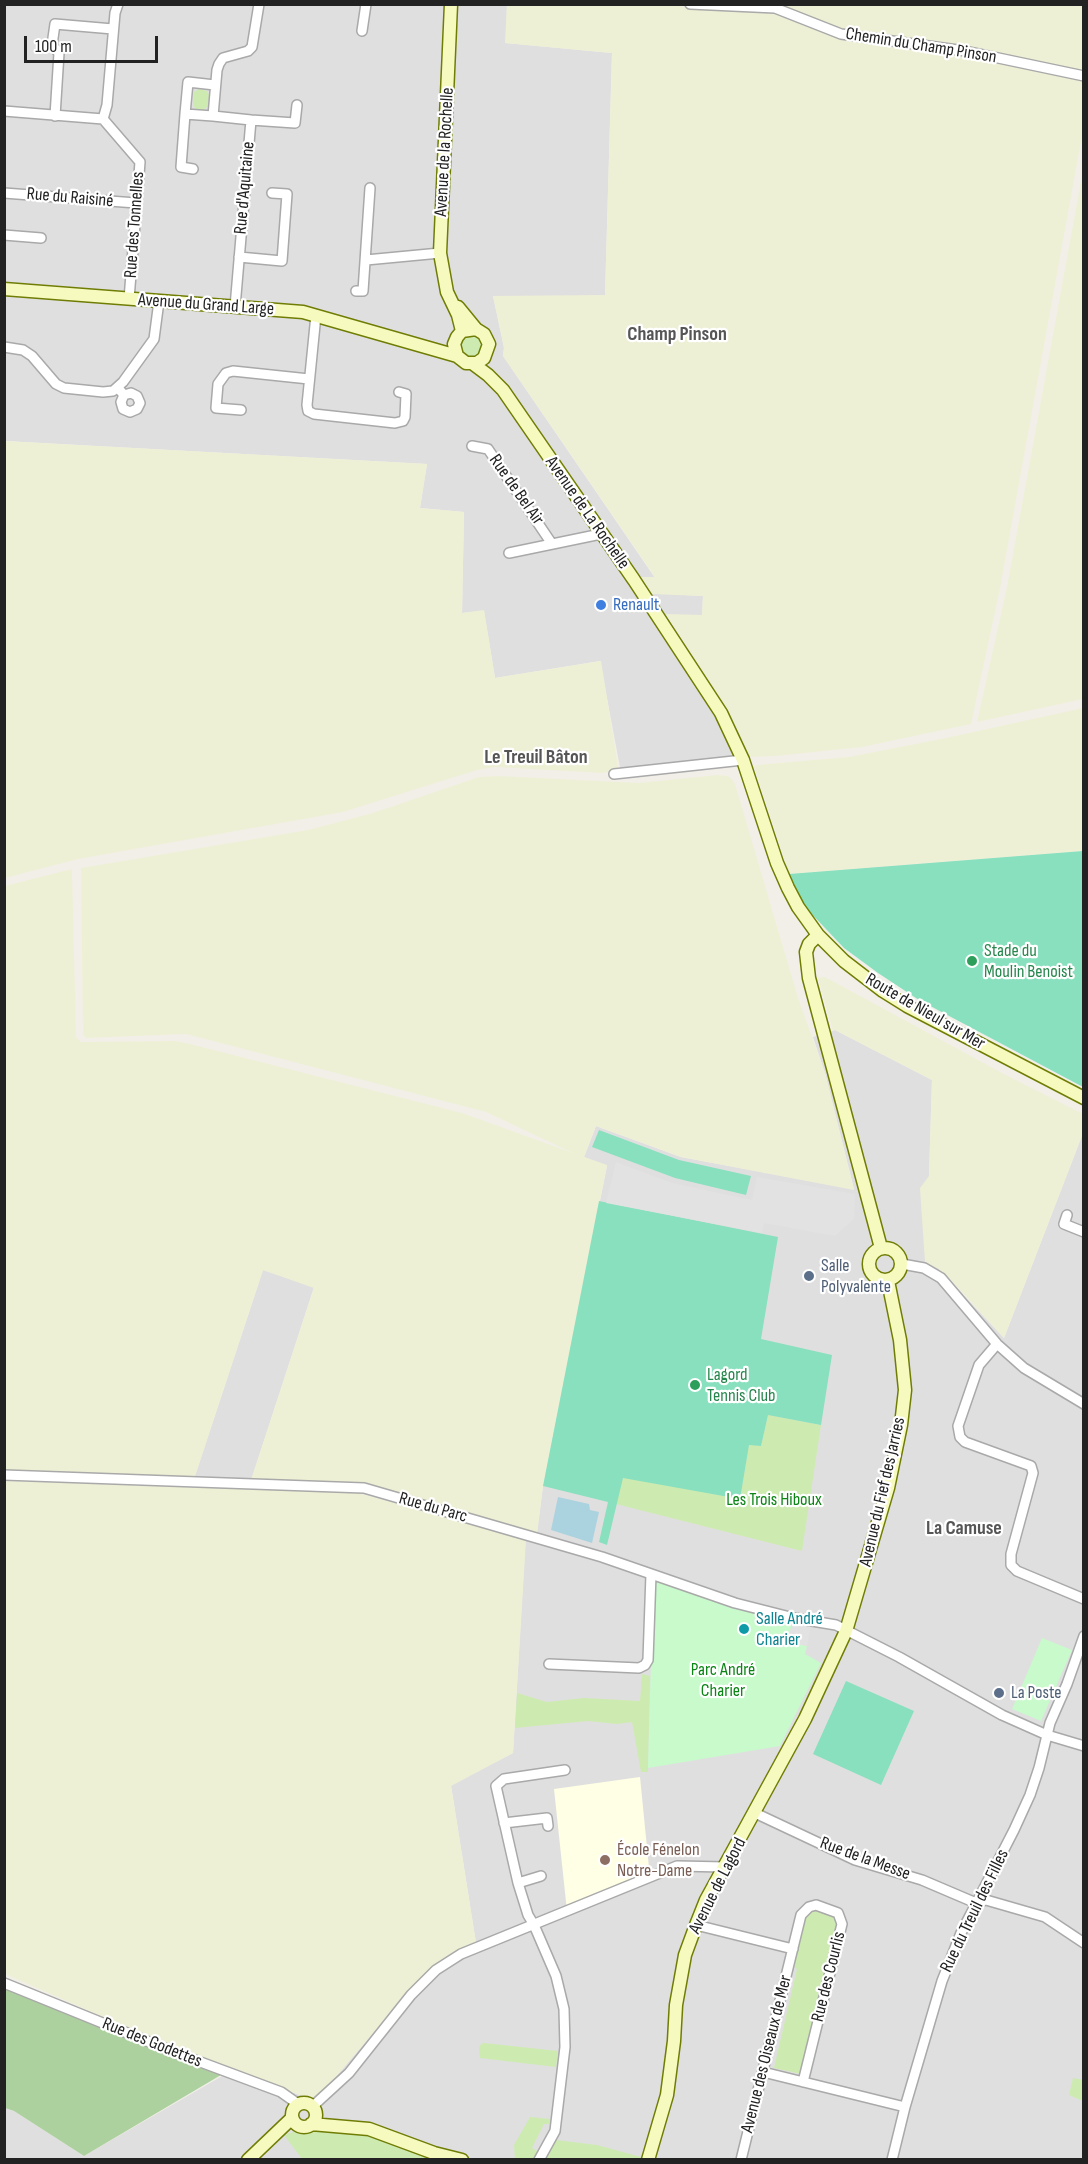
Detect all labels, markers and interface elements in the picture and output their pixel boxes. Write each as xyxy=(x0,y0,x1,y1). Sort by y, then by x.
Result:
street label: Chemin du Champ Pinson xyxy=(844,23,998,69)
scale bar xyxy=(27,24,160,62)
text: 100 m xyxy=(35,36,72,57)
street label: Avenue de la Rochelle xyxy=(431,87,459,217)
street label: Rue d'Aquitaine xyxy=(230,141,260,235)
street label: Rue des Tonnelles xyxy=(121,171,149,279)
street label: Rue du Raisiné xyxy=(26,183,114,213)
street label: Avenue du Grand Large xyxy=(137,289,275,321)
district label: Champ Pinson xyxy=(627,323,727,347)
street label: Rue de Bel Air xyxy=(484,451,548,529)
street label: Avenue de La Rochelle xyxy=(540,453,634,573)
place label: Renault xyxy=(613,594,659,616)
marker: Renault xyxy=(594,598,608,612)
district label: Le Treuil Bâton xyxy=(484,746,588,770)
place label: Stade du Moulin Benoist xyxy=(984,940,1073,982)
marker: Stade du Moulin Benoist xyxy=(965,954,979,968)
street label: Route de Nieul sur Mer xyxy=(861,969,989,1055)
place label: Salle Polyvalente xyxy=(821,1255,891,1298)
marker: Salle Polyvalente xyxy=(802,1269,816,1283)
place label: Lagord Tennis Club xyxy=(707,1364,776,1406)
marker: Lagord Tennis Club xyxy=(688,1378,702,1392)
street label: Avenue du Fief des Jarries xyxy=(855,1415,911,1569)
street label: Rue du Parc xyxy=(396,1488,470,1528)
park label: Les Trois Hiboux xyxy=(726,1489,822,1511)
district label: La Camuse xyxy=(926,1517,1002,1541)
place label: Salle André Charier xyxy=(756,1608,823,1650)
marker: Salle André Charier xyxy=(737,1622,751,1636)
park label: Parc André Charier xyxy=(691,1659,755,1702)
place label: La Poste xyxy=(1011,1682,1062,1704)
marker: La Poste xyxy=(992,1686,1006,1700)
street label: Rue de la Messe xyxy=(817,1833,913,1885)
street label: Avenue de Lagord xyxy=(685,1834,751,1938)
place label: École Fénelon Notre-Dame xyxy=(617,1839,700,1882)
street label: Rue du Treuil des Filles xyxy=(936,1846,1014,1976)
marker: École Fénelon Notre-Dame xyxy=(598,1853,612,1867)
street label: Rue des Courlis xyxy=(807,1930,851,2024)
street label: Avenue des Oiseaux de Mer xyxy=(737,1973,797,2135)
street label: Rue des Godettes xyxy=(99,2013,205,2073)

